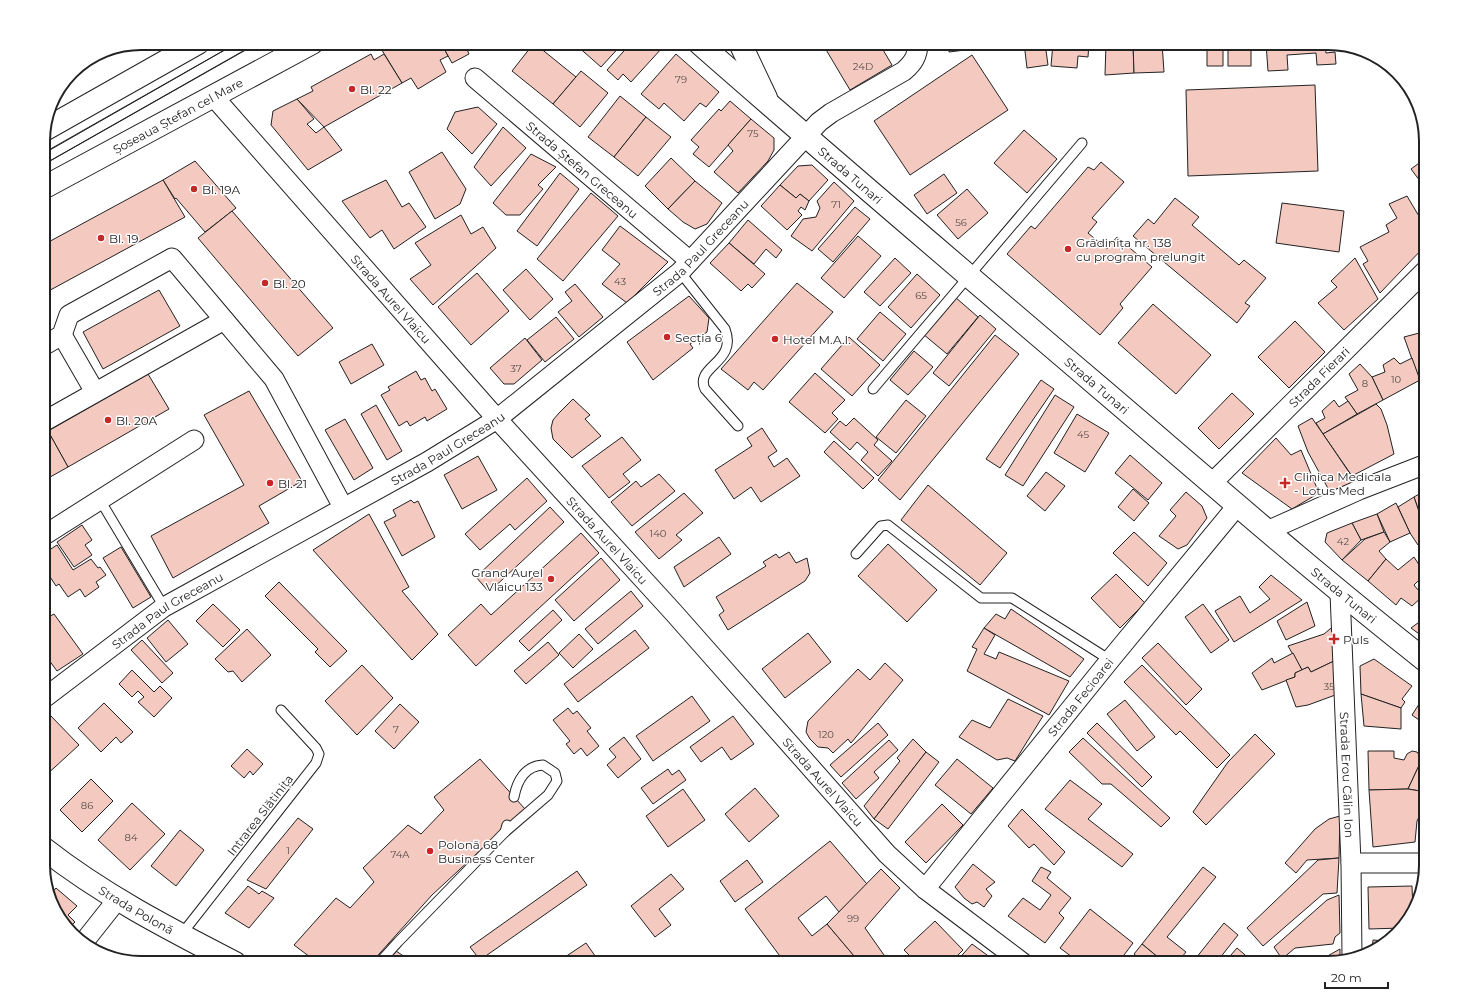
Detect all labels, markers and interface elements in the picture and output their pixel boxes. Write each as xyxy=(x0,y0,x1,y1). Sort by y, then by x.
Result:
house number: 24D xyxy=(853,60,873,73)
house number: 79 xyxy=(675,73,687,86)
street label: Șoseaua Ștefan cel Mare xyxy=(110,74,245,157)
place label: Bl. 22 xyxy=(360,82,392,97)
marker: Bl. 22 xyxy=(347,84,357,94)
street label: Strada Ștefan Greceanu xyxy=(523,118,641,221)
house number: 75 xyxy=(747,127,759,140)
street label: Strada Tunari xyxy=(815,143,886,207)
place label: Bl. 19A xyxy=(202,182,241,197)
marker: Bl. 19A xyxy=(189,184,199,194)
street label: Strada Paul Greceanu xyxy=(649,196,751,299)
house number: 71 xyxy=(831,198,841,211)
house number: 56 xyxy=(955,216,967,229)
place label: Bl. 19 xyxy=(109,231,139,246)
marker: Bl. 19 xyxy=(96,233,106,243)
place label: Grădinița nr. 138 cu program prelungit xyxy=(1076,235,1206,264)
marker: Grădinița nr. 138 cu program prelungit xyxy=(1063,244,1073,254)
street label: Strada Aurel Vlaicu xyxy=(348,251,434,346)
house number: 43 xyxy=(614,275,626,288)
place label: Bl. 20 xyxy=(273,276,306,291)
marker: Bl. 20 xyxy=(260,278,270,288)
house number: 65 xyxy=(915,289,927,302)
place label: Secția 6 xyxy=(675,330,722,345)
marker: Secția 6 xyxy=(662,332,672,342)
place label: Hotel M.A.I. xyxy=(783,332,851,347)
marker: Hotel M.A.I. xyxy=(770,334,780,344)
street label: Strada Fierari xyxy=(1285,343,1352,410)
street label: Strada Tunari xyxy=(1062,354,1132,417)
house number: 37 xyxy=(510,362,522,375)
house number: 10 xyxy=(1391,373,1401,386)
house number: 8 xyxy=(1362,377,1368,390)
street label: Strada Paul Greceanu xyxy=(388,408,508,488)
place label: Bl. 20A xyxy=(116,413,158,428)
marker: Bl. 20A xyxy=(103,415,113,425)
house number: 45 xyxy=(1077,428,1089,441)
place label: Clinica Medicala - Lotus Med xyxy=(1294,469,1392,498)
place label: Bl. 21 xyxy=(278,476,307,491)
marker: Clinica Medicala - Lotus Med xyxy=(1279,477,1291,489)
marker: Bl. 21 xyxy=(265,478,275,488)
street label: Strada Aurel Vlaicu xyxy=(564,493,651,587)
house number: 140 xyxy=(650,527,667,540)
house number: 42 xyxy=(1337,535,1349,548)
street label: Strada Tunari xyxy=(1308,564,1380,626)
place label: Grand Aurel Vlaicu 133 xyxy=(471,565,543,594)
street label: Strada Paul Greceanu xyxy=(108,568,226,652)
marker: Grand Aurel Vlaicu 133 xyxy=(546,574,556,584)
place label: Puls xyxy=(1343,632,1369,647)
marker: Puls xyxy=(1328,633,1340,645)
street label: Strada Fecioarei xyxy=(1044,655,1116,739)
house number: 35 xyxy=(1323,680,1335,693)
street label: Strada Erou Călin Ion xyxy=(1337,712,1357,838)
house number: 7 xyxy=(393,723,399,736)
house number: 120 xyxy=(818,728,834,741)
street label: Strada Aurel Vlaicu xyxy=(780,734,866,829)
street label: Intrarea Slătinița xyxy=(224,771,296,859)
house number: 86 xyxy=(81,799,93,812)
house number: 84 xyxy=(125,831,138,844)
place label: Polonă 68 Business Center xyxy=(438,837,535,866)
house number: 1 xyxy=(286,844,290,857)
marker: Polonă 68 Business Center xyxy=(425,846,435,856)
house number: 74A xyxy=(390,848,410,861)
street label: Strada Polonă xyxy=(96,882,176,937)
house number: 99 xyxy=(847,912,859,925)
scale bar xyxy=(1325,964,1388,990)
text: 20 m xyxy=(1331,970,1362,985)

